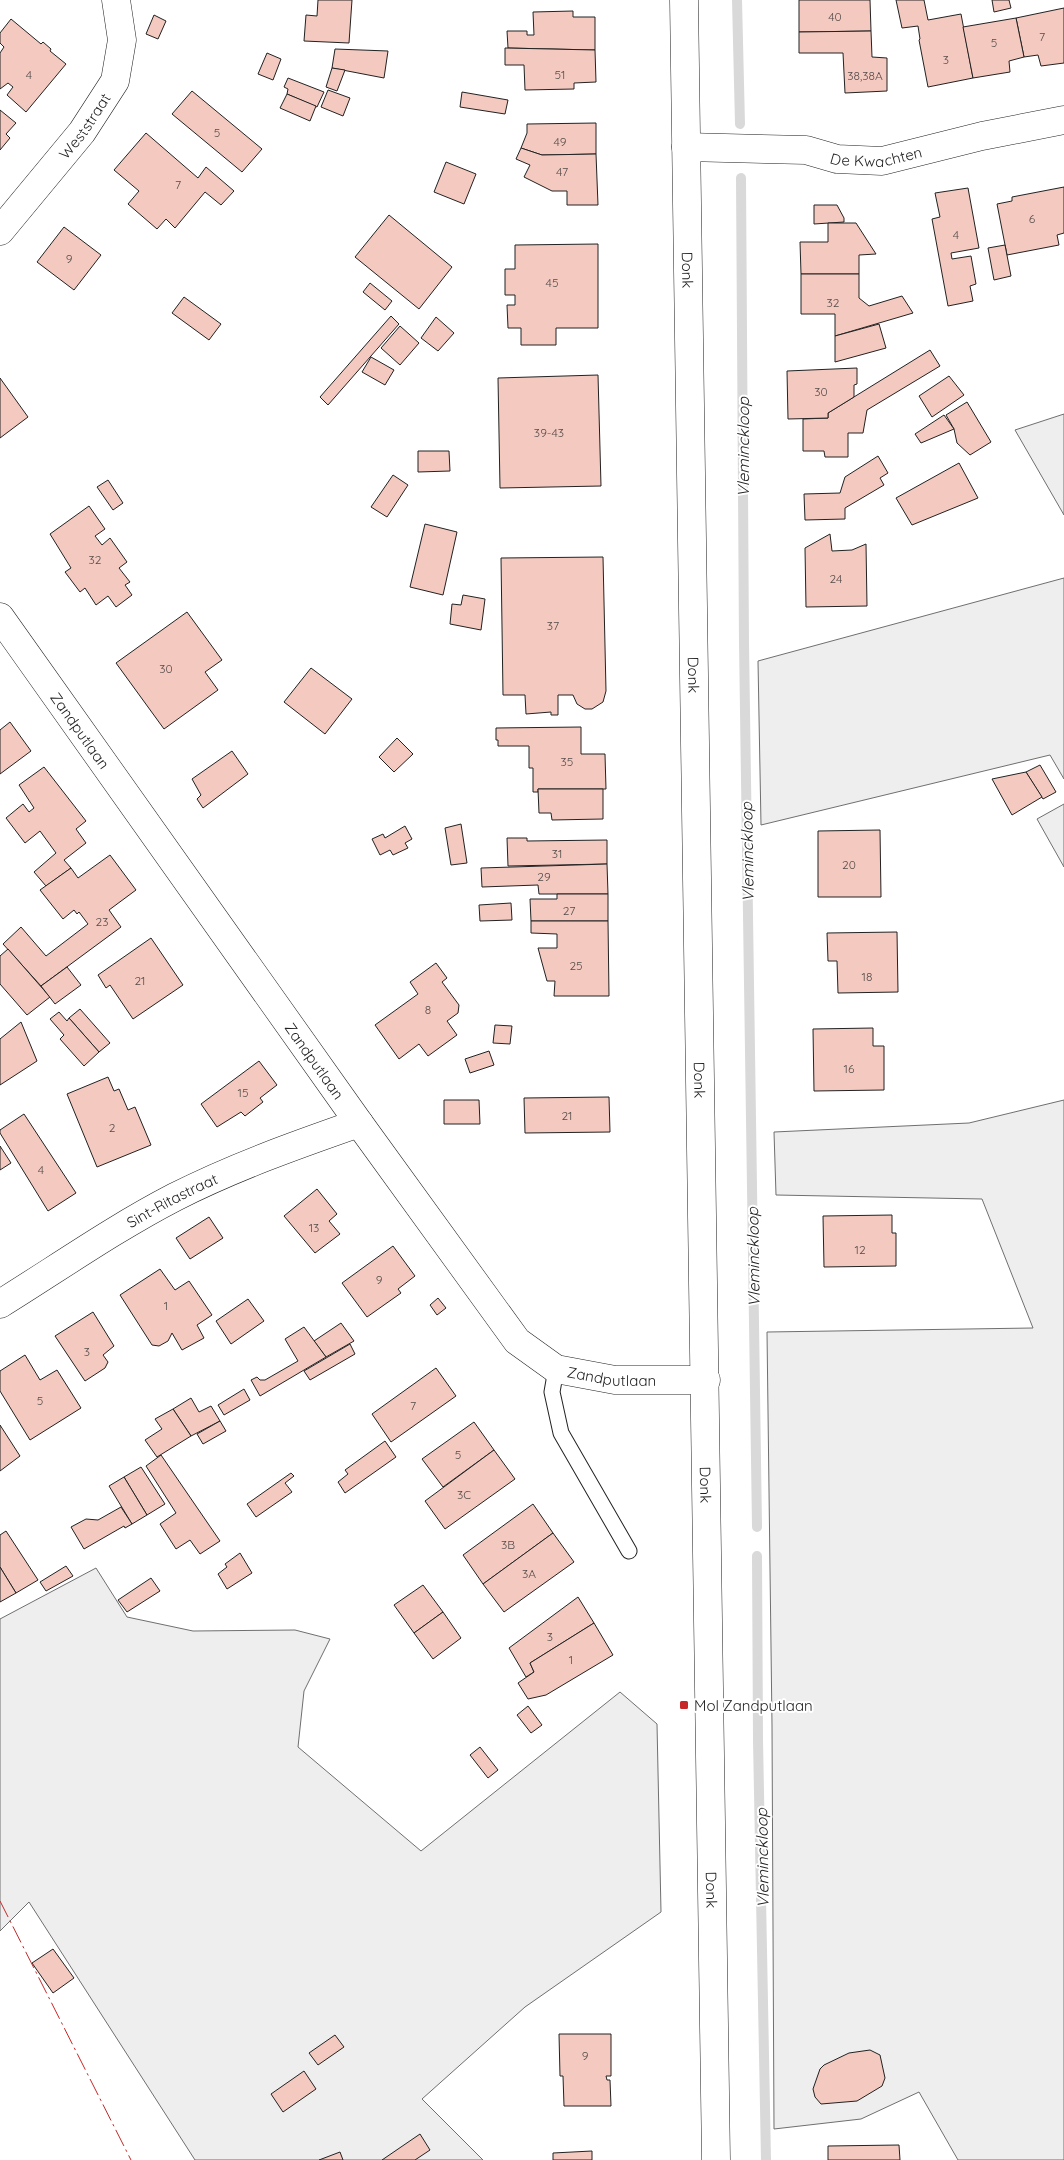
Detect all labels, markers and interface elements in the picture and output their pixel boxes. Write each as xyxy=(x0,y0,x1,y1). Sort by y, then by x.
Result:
house number: 40 xyxy=(828,9,842,24)
house number: 7 xyxy=(1039,29,1045,44)
house number: 5 xyxy=(991,35,997,50)
house number: 3 xyxy=(943,52,949,67)
house number: 4 xyxy=(26,67,32,82)
house number: 51 xyxy=(555,67,565,82)
house number: 38,38A xyxy=(847,68,883,83)
street label: Weststraat xyxy=(54,89,114,163)
house number: 5 xyxy=(214,125,220,140)
house number: 49 xyxy=(554,134,567,149)
street label: De Kwachten xyxy=(828,142,924,171)
house number: 47 xyxy=(556,164,568,179)
house number: 7 xyxy=(175,177,181,192)
house number: 6 xyxy=(1029,211,1036,226)
house number: 4 xyxy=(953,227,959,242)
house number: 9 xyxy=(66,251,73,266)
street label: Donk xyxy=(678,251,698,288)
house number: 45 xyxy=(546,275,558,290)
house number: 32 xyxy=(827,295,840,310)
house number: 30 xyxy=(814,384,828,399)
water label: Vleminckloop xyxy=(733,396,753,497)
house number: 39-43 xyxy=(534,425,564,440)
house number: 32 xyxy=(89,552,102,567)
house number: 24 xyxy=(830,571,842,586)
house number: 37 xyxy=(547,618,559,633)
street label: Donk xyxy=(684,656,704,693)
house number: 30 xyxy=(159,661,173,676)
street label: Zandputlaan xyxy=(47,688,114,772)
house number: 35 xyxy=(561,754,573,769)
water label: Vleminckloop xyxy=(736,801,758,902)
house number: 31 xyxy=(552,846,562,861)
house number: 20 xyxy=(842,857,856,872)
house number: 29 xyxy=(537,869,551,884)
house number: 27 xyxy=(563,903,575,918)
house number: 23 xyxy=(96,914,108,929)
house number: 25 xyxy=(569,958,583,973)
house number: 18 xyxy=(862,969,872,984)
house number: 21 xyxy=(134,973,146,988)
house number: 8 xyxy=(425,1002,431,1017)
street label: Zandputlaan xyxy=(281,1019,348,1103)
street label: Donk xyxy=(690,1061,710,1098)
house number: 16 xyxy=(844,1061,855,1076)
house number: 15 xyxy=(238,1085,248,1100)
house number: 21 xyxy=(561,1108,573,1123)
house number: 2 xyxy=(109,1120,116,1135)
house number: 4 xyxy=(38,1162,44,1177)
street label: Sint-Ritastraat xyxy=(123,1169,220,1232)
water label: Vleminckloop xyxy=(742,1206,764,1307)
house number: 13 xyxy=(309,1220,319,1235)
house number: 12 xyxy=(854,1242,866,1257)
house number: 9 xyxy=(376,1272,383,1287)
house number: 1 xyxy=(164,1298,168,1313)
house number: 3 xyxy=(84,1344,90,1359)
street label: Zandputlaan xyxy=(566,1362,656,1390)
house number: 5 xyxy=(37,1393,43,1408)
house number: 7 xyxy=(410,1398,416,1413)
house number: 5 xyxy=(455,1447,461,1462)
street label: Donk xyxy=(696,1466,716,1503)
house number: 3C xyxy=(457,1487,471,1502)
house number: 3B xyxy=(501,1537,515,1552)
house number: 3A xyxy=(522,1566,536,1581)
house number: 3 xyxy=(547,1629,553,1644)
house number: 1 xyxy=(569,1652,573,1667)
place label: Mol Zandputlaan xyxy=(694,1696,813,1715)
marker: Mol Zandputlaan xyxy=(678,1699,690,1711)
water label: Vleminckloop xyxy=(751,1807,773,1908)
street label: Donk xyxy=(702,1871,722,1908)
house number: 9 xyxy=(582,2048,589,2063)

